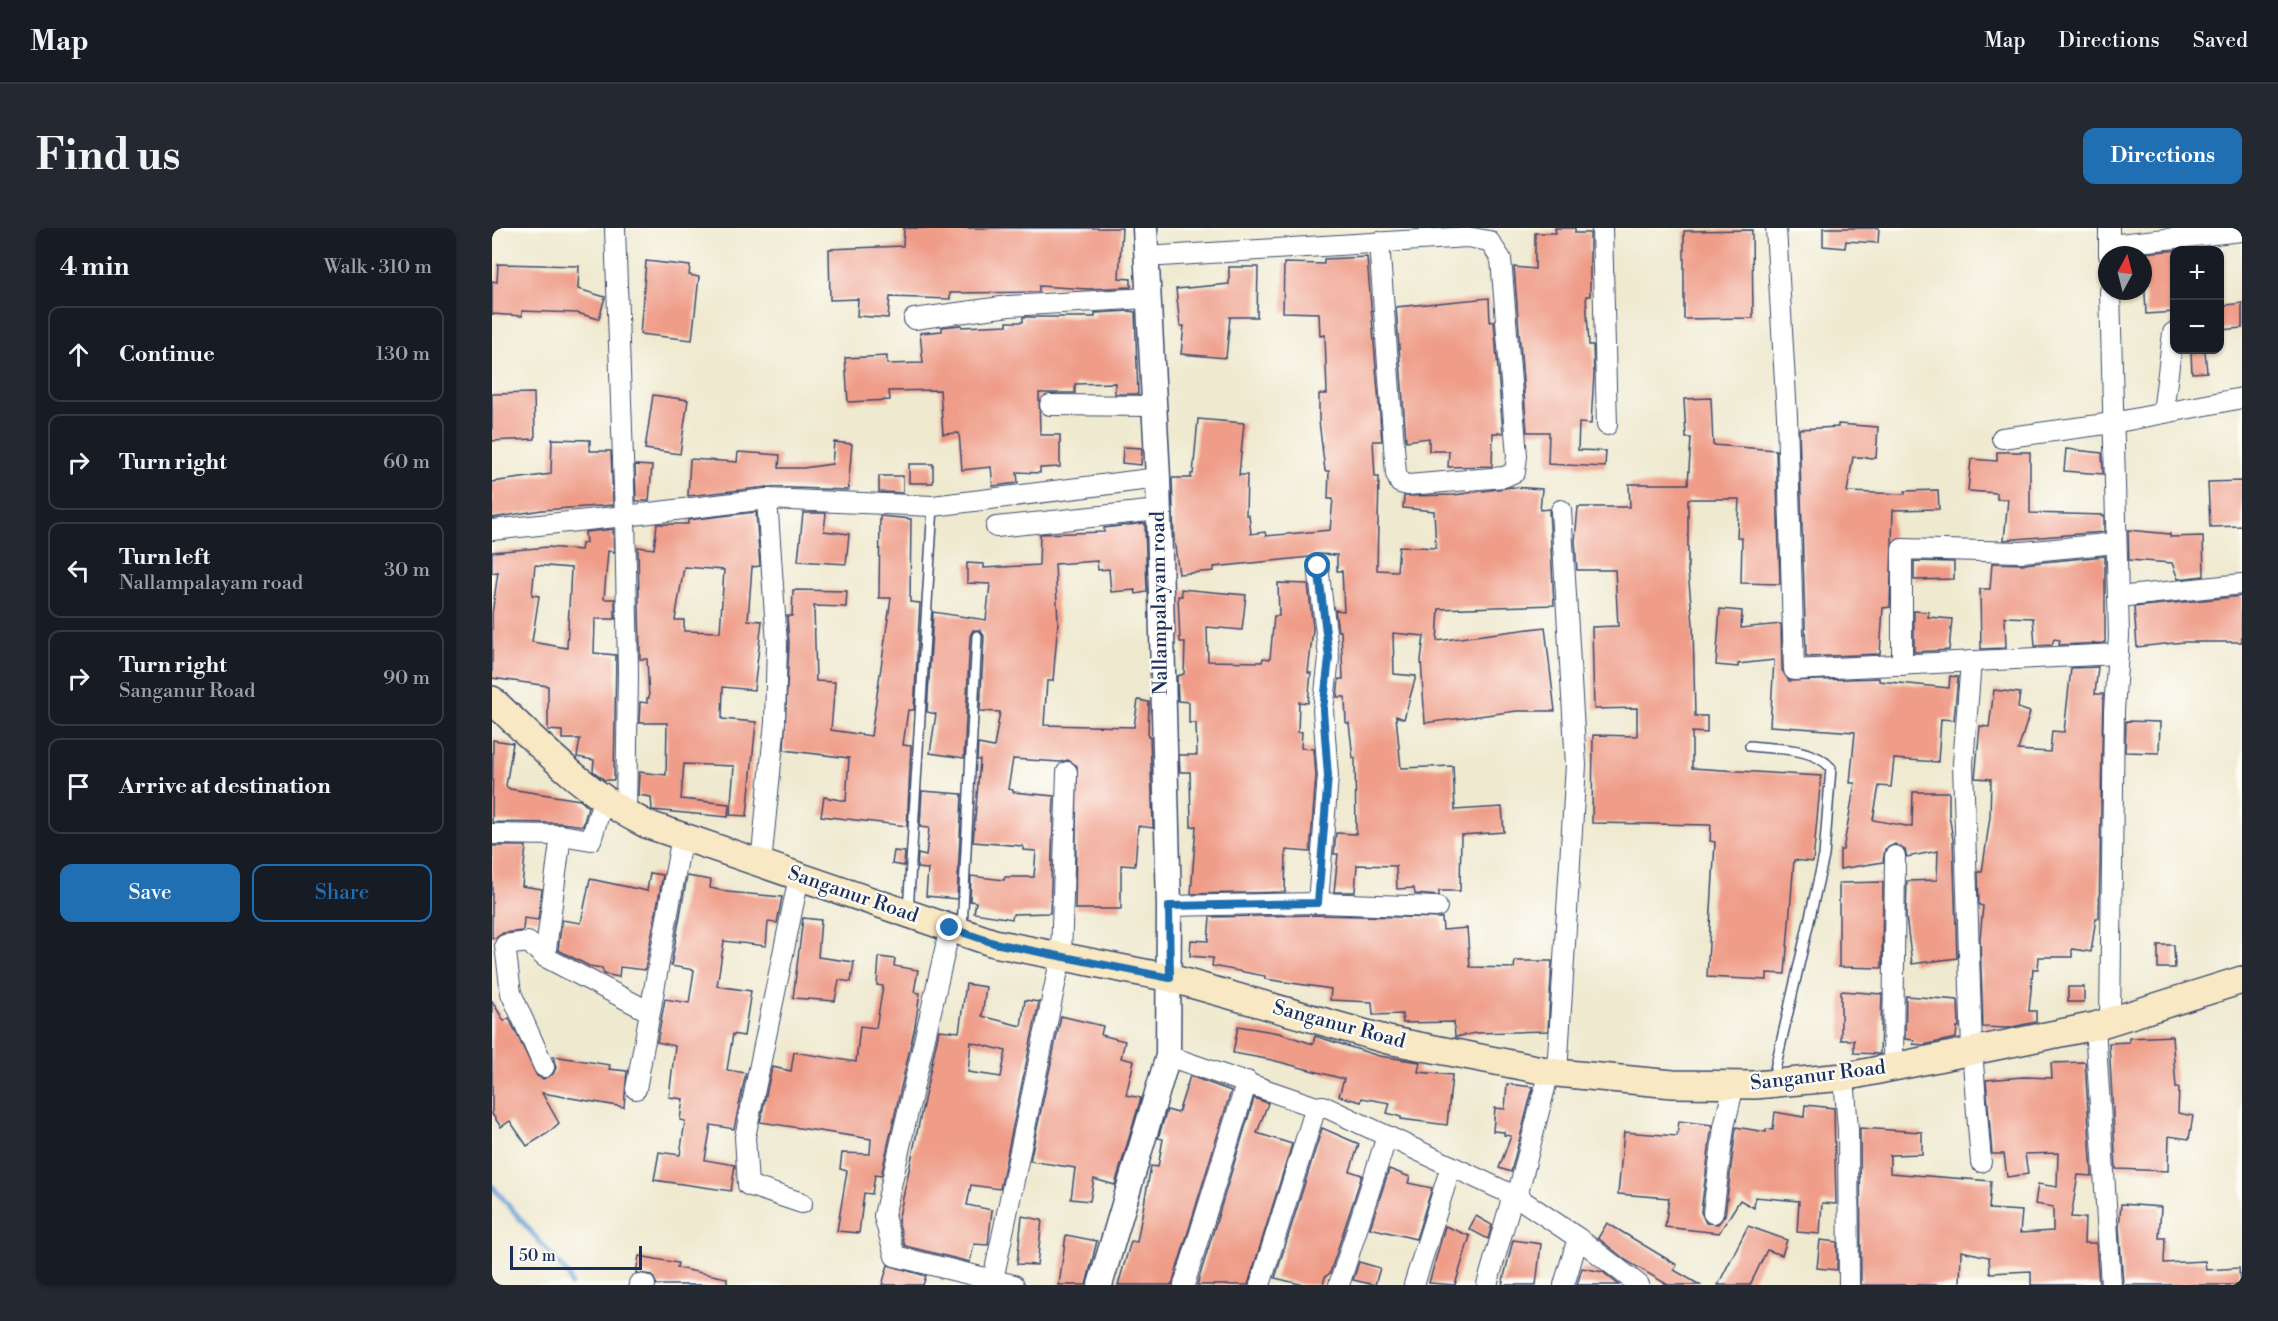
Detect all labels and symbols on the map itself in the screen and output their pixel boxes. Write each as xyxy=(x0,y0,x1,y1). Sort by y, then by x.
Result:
north arrow xyxy=(2098,246,2152,300)
street label: Nallampalayam road xyxy=(1146,510,1174,695)
route start xyxy=(1304,552,1330,578)
street label: Sanganur Road xyxy=(784,861,922,929)
route end xyxy=(936,914,962,940)
street label: Sanganur Road xyxy=(1270,995,1409,1055)
street label: Sanganur Road xyxy=(1749,1055,1888,1097)
scale bar xyxy=(510,1243,642,1270)

